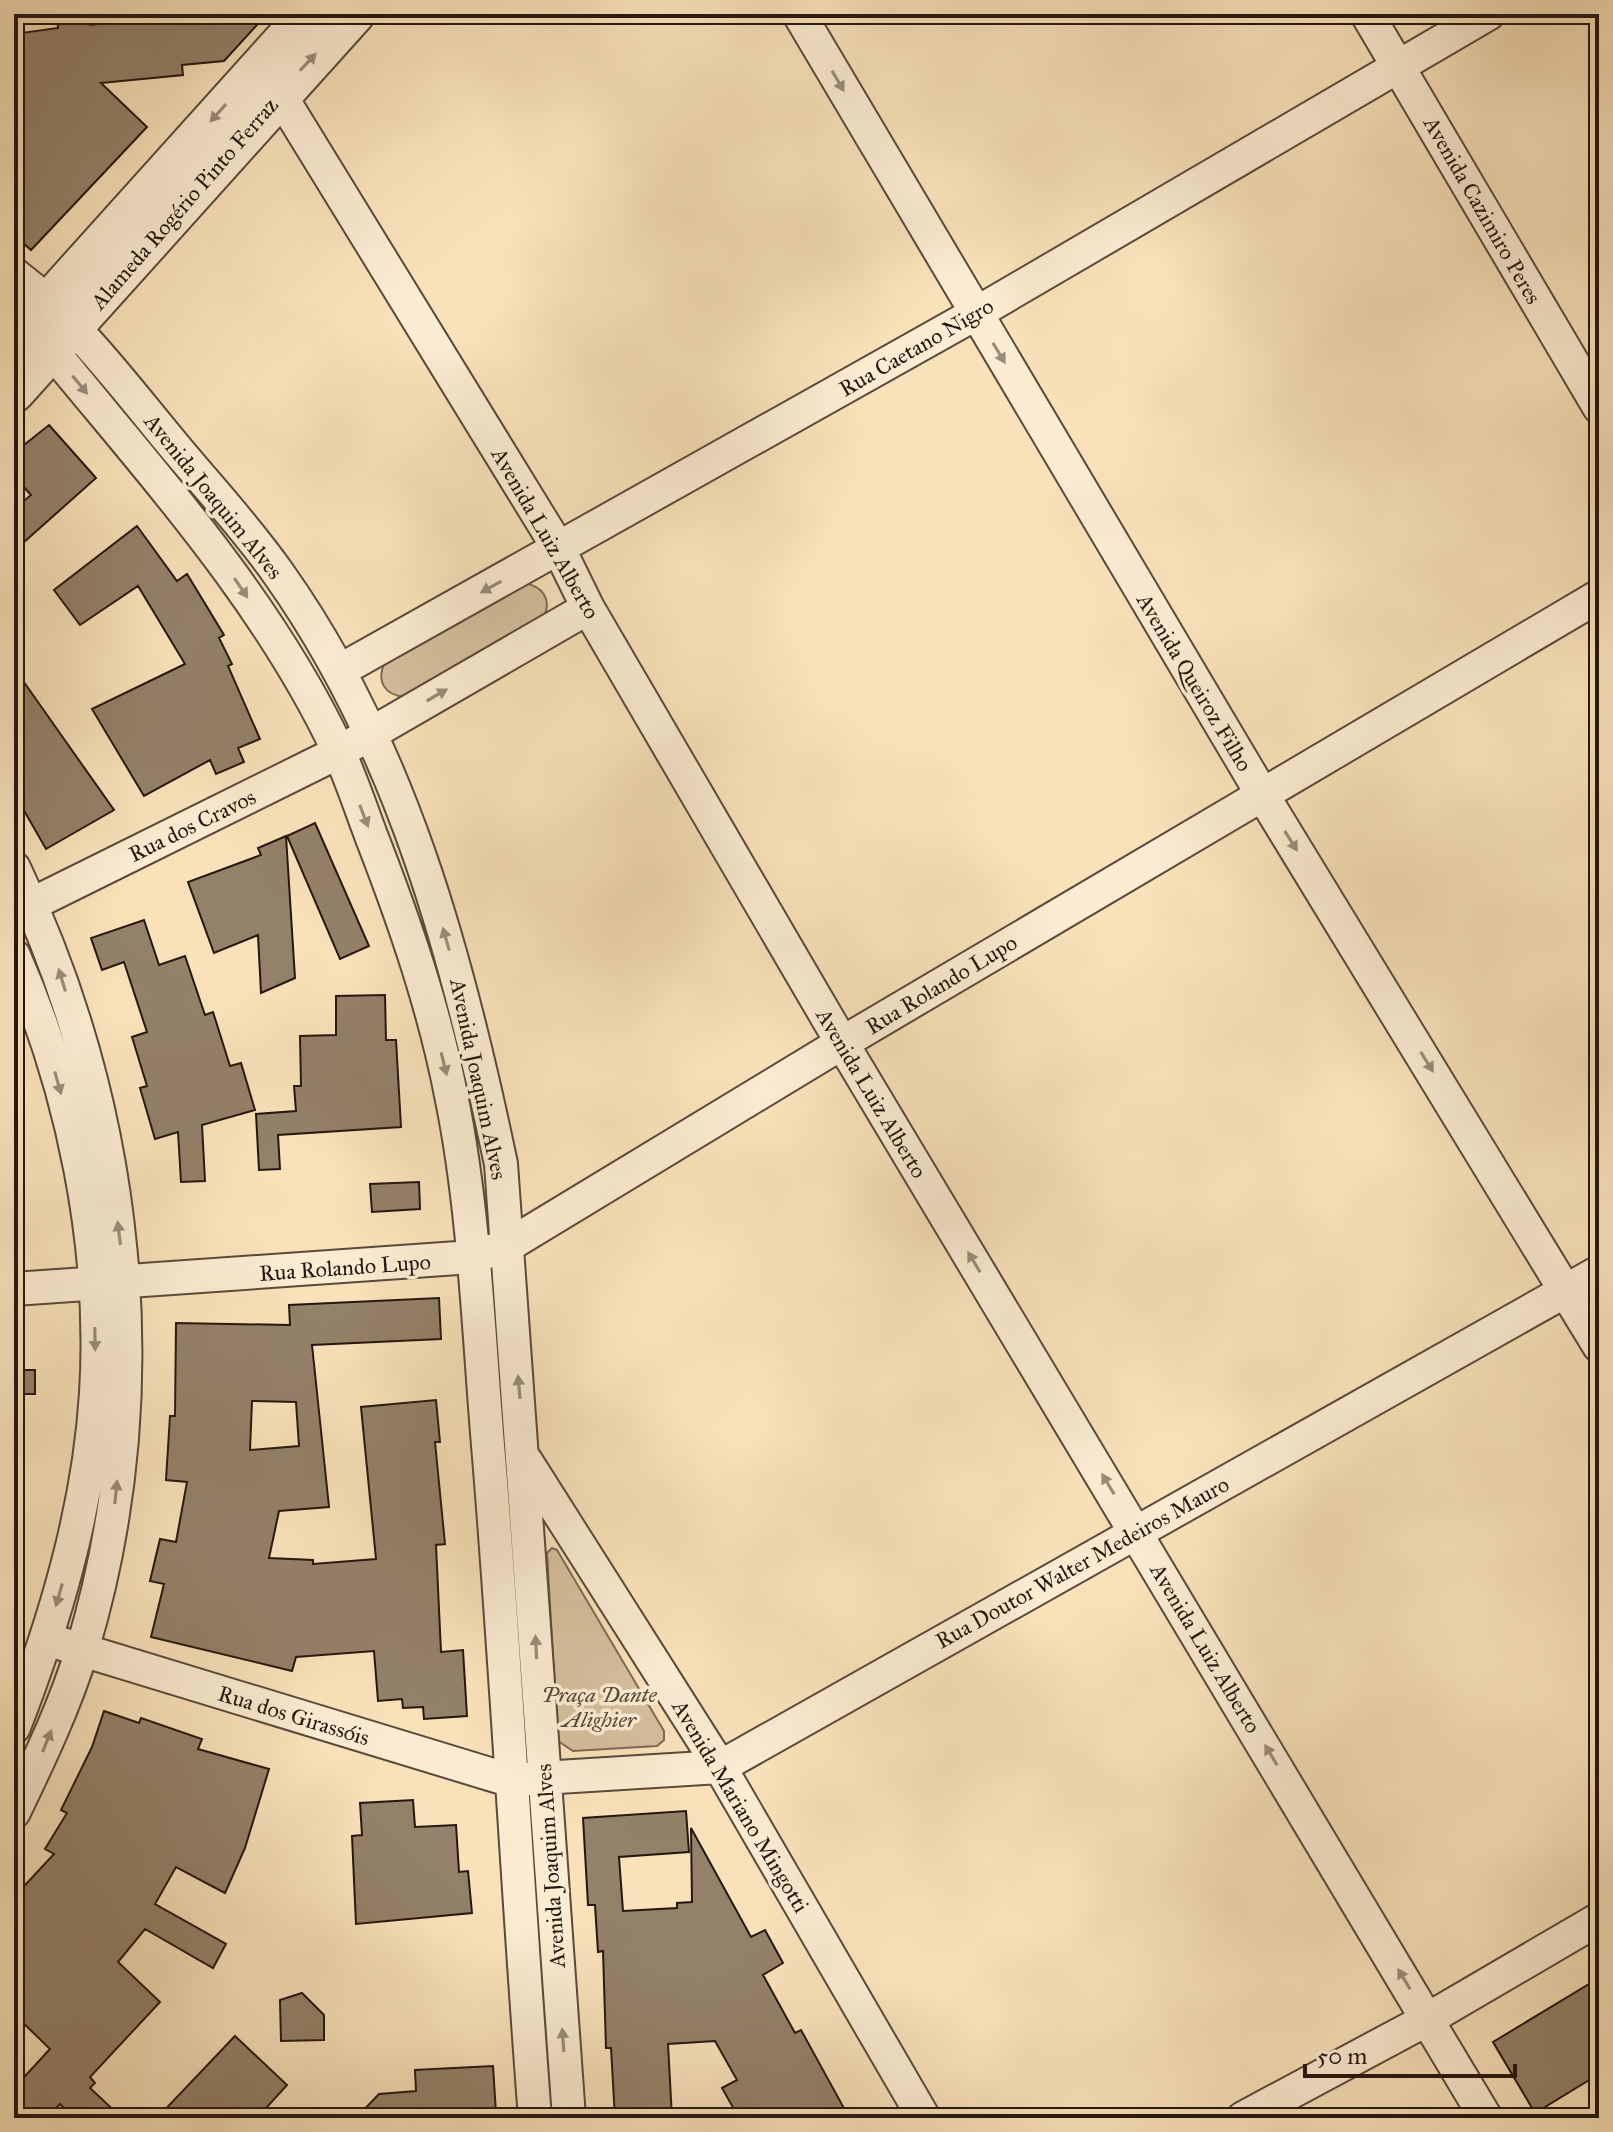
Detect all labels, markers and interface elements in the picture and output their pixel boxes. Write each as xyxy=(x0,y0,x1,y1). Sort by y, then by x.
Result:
one-way arrow xyxy=(299,53,317,72)
one-way arrow xyxy=(831,70,845,92)
street label: Alameda Rogério Pinto Ferraz xyxy=(84,92,284,316)
one-way arrow xyxy=(210,103,228,122)
street label: Avenida Cazimiro Peres xyxy=(1417,111,1547,309)
street label: Rua Caetano Nigro xyxy=(834,292,998,403)
one-way arrow xyxy=(992,342,1006,364)
one-way arrow xyxy=(71,375,88,395)
street label: Avenida Joaquim Alves xyxy=(138,407,289,584)
street label: Avenida Luiz Alberto xyxy=(485,442,606,624)
one-way arrow xyxy=(234,578,249,599)
one-way arrow xyxy=(480,580,502,594)
street label: Avenida Queiroz Filho xyxy=(1130,587,1258,776)
one-way arrow xyxy=(426,689,449,703)
street label: Rua dos Cravos xyxy=(124,783,260,868)
one-way arrow xyxy=(358,805,371,829)
one-way arrow xyxy=(1283,830,1297,852)
one-way arrow xyxy=(439,926,452,950)
street label: Rua Rolando Lupo xyxy=(861,929,1022,1040)
one-way arrow xyxy=(55,967,68,991)
street label: Avenida Joaquim Alves xyxy=(444,975,513,1182)
street label: Avenida Luiz Alberto xyxy=(810,1003,933,1183)
one-way arrow xyxy=(438,1051,450,1076)
one-way arrow xyxy=(1419,1051,1433,1073)
one-way arrow xyxy=(52,1070,64,1095)
one-way arrow xyxy=(113,1220,126,1245)
street label: Rua Rolando Lupo xyxy=(258,1248,432,1287)
one-way arrow xyxy=(967,1251,981,1273)
one-way arrow xyxy=(89,1327,101,1352)
one-way arrow xyxy=(512,1374,525,1399)
street label: Rua Doutor Walter Medeiros Mauro xyxy=(931,1470,1234,1655)
one-way arrow xyxy=(1102,1473,1116,1495)
one-way arrow xyxy=(110,1479,123,1504)
street label: Avenida Luiz Alberto xyxy=(1144,1558,1267,1738)
one-way arrow xyxy=(52,1584,65,1608)
one-way arrow xyxy=(529,1634,542,1659)
street label: Rua dos Girassóis xyxy=(215,1680,373,1751)
park label: Praça Dante Alighier xyxy=(541,1681,657,1733)
street label: Avenida Mariano Mingotti xyxy=(666,1694,815,1918)
one-way arrow xyxy=(41,1729,54,1753)
one-way arrow xyxy=(1264,1744,1278,1766)
street label: Avenida Joaquim Alves xyxy=(530,1763,571,1970)
one-way arrow xyxy=(1397,1968,1411,1990)
one-way arrow xyxy=(557,2027,570,2052)
scale bar xyxy=(1305,2028,1515,2078)
text: 50 m xyxy=(1317,2041,1367,2071)

